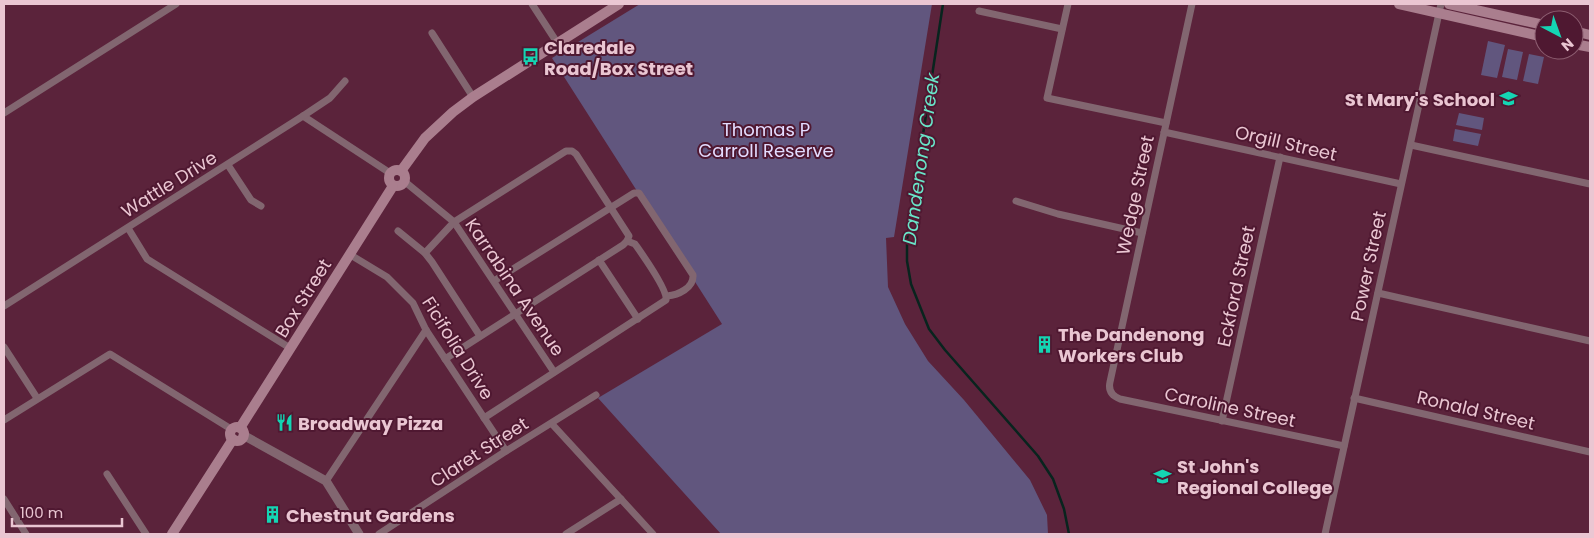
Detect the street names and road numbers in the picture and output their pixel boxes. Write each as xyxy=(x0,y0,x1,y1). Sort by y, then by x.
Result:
street label: Orgill Street xyxy=(1233,119,1339,167)
street label: Wedge Street xyxy=(1110,133,1160,257)
street label: Wattle Drive xyxy=(116,145,222,223)
street label: Power Street xyxy=(1344,209,1392,323)
street label: Karrabina Avenue xyxy=(460,213,570,361)
street label: Eckford Street xyxy=(1211,223,1261,349)
street label: Box Street xyxy=(269,254,337,342)
street label: Ficifolia Drive xyxy=(416,292,500,404)
street label: Caroline Street xyxy=(1162,381,1298,433)
street label: Ronald Street xyxy=(1415,384,1537,436)
street label: Claret Street xyxy=(425,411,533,493)

